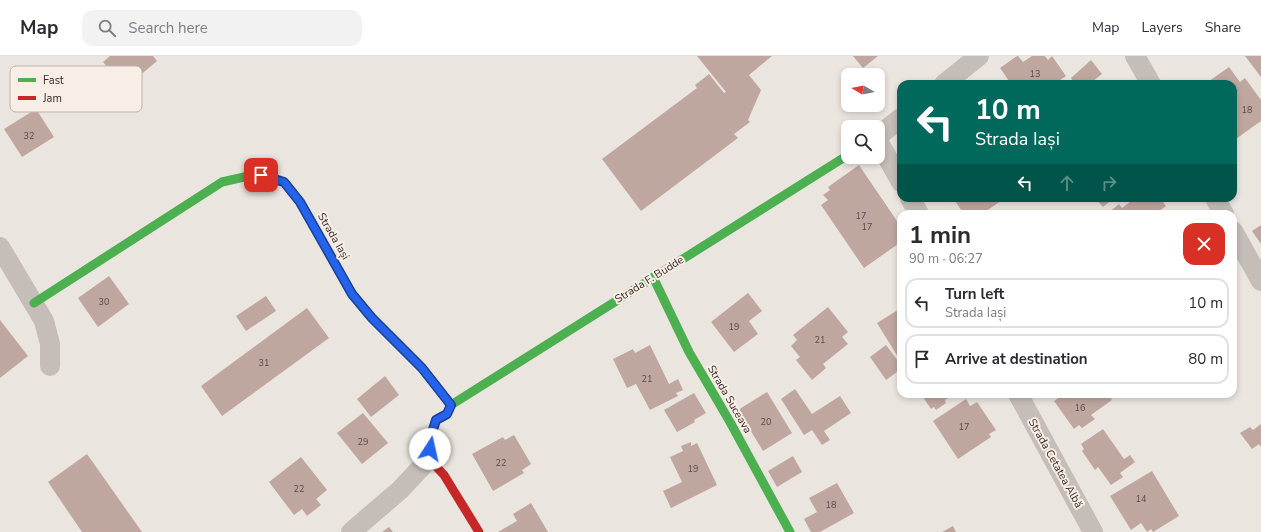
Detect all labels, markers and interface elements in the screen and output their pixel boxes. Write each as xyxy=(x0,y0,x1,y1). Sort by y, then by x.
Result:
search box xyxy=(82,10,362,46)
text: Map xyxy=(20,15,58,41)
icon: search xyxy=(96,17,118,39)
text: Search here xyxy=(128,18,208,38)
text: Map xyxy=(1092,18,1119,37)
text: Layers xyxy=(1141,18,1183,37)
text: Share xyxy=(1205,18,1241,37)
legend xyxy=(10,66,142,112)
north arrow xyxy=(841,68,885,112)
map controls xyxy=(841,68,885,164)
house number: 13 xyxy=(1030,68,1040,80)
text: Fast xyxy=(43,73,64,88)
text: Jam xyxy=(42,91,62,106)
text: 10 m xyxy=(975,91,1041,129)
icon: left xyxy=(909,96,961,148)
house number: 18 xyxy=(1242,104,1252,116)
button: search xyxy=(841,120,885,164)
text: Strada Iași xyxy=(975,127,1060,151)
house number: 32 xyxy=(24,130,34,142)
pin xyxy=(244,158,278,192)
icon: arrive xyxy=(250,164,272,186)
icon: left xyxy=(1014,172,1036,194)
icon: ahead xyxy=(1056,172,1078,194)
icon: right xyxy=(1098,172,1120,194)
street label: Strada Iași xyxy=(314,210,353,262)
house number: 17 xyxy=(856,210,866,222)
text: 1 min xyxy=(909,219,971,251)
house number: 17 xyxy=(862,221,872,233)
button: close xyxy=(1183,223,1225,265)
text: 90 m · 06:27 xyxy=(909,250,983,268)
street label: Strada F. Budde xyxy=(612,252,687,307)
text: Turn left xyxy=(945,284,1004,304)
icon: left xyxy=(911,292,933,314)
text: 10 m xyxy=(1188,293,1223,313)
house number: 30 xyxy=(99,296,109,308)
text: Strada Iași xyxy=(945,304,1006,322)
house number: 19 xyxy=(729,321,739,333)
house number: 21 xyxy=(815,334,825,346)
icon: arrive xyxy=(911,348,933,370)
text: Arrive at destination xyxy=(945,349,1088,369)
text: 80 m xyxy=(1188,349,1223,369)
house number: 31 xyxy=(259,357,269,369)
street label: Strada Suceava xyxy=(704,362,755,436)
house number: 21 xyxy=(642,373,652,385)
house number: 16 xyxy=(1075,402,1085,414)
house number: 20 xyxy=(761,416,771,428)
street label: Strada Cetatea Albă xyxy=(1025,416,1086,511)
house number: 17 xyxy=(959,421,969,433)
position arrow xyxy=(409,428,451,470)
house number: 29 xyxy=(358,436,368,448)
house number: 22 xyxy=(496,457,506,469)
house number: 19 xyxy=(688,463,698,475)
house number: 22 xyxy=(294,483,304,495)
house number: 14 xyxy=(1136,493,1147,505)
house number: 18 xyxy=(826,499,836,511)

